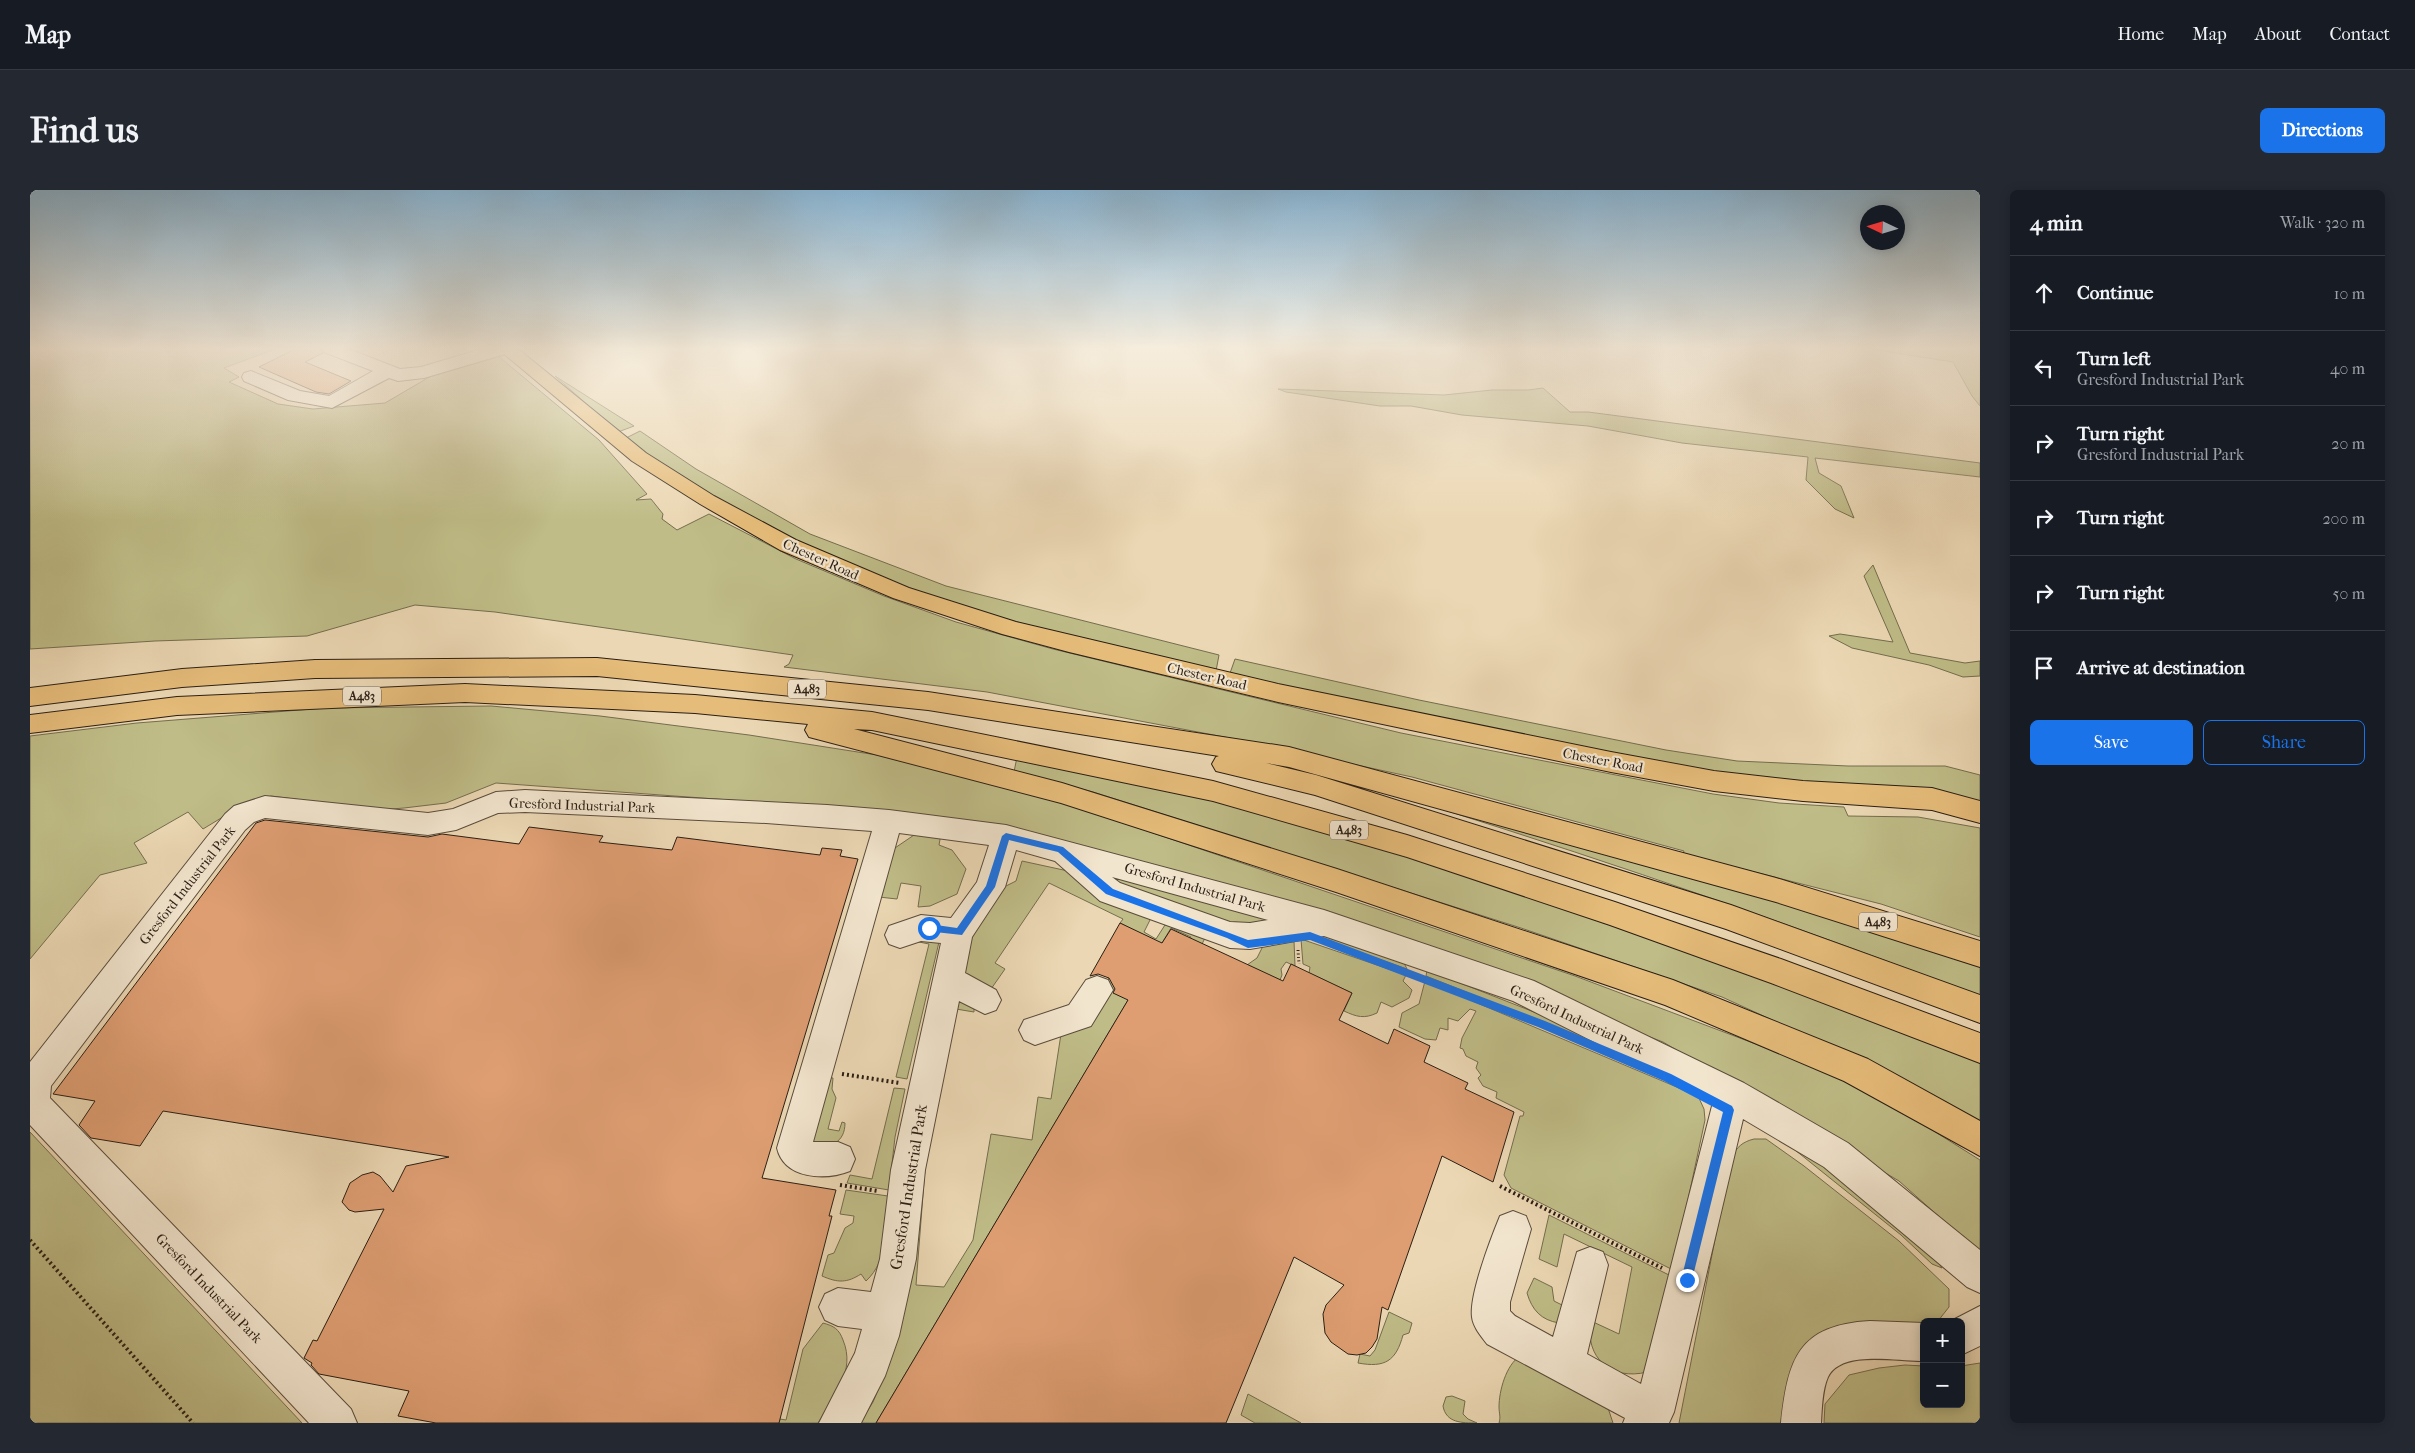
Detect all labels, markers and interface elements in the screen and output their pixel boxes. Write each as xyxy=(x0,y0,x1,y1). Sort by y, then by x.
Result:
text: Map xyxy=(25,21,71,49)
text: Home xyxy=(2117,24,2164,45)
text: Map xyxy=(2192,24,2227,45)
text: About xyxy=(2255,24,2301,45)
text: Contact xyxy=(2329,24,2390,45)
button: Directions xyxy=(2260,108,2385,153)
text: Find us xyxy=(30,110,139,151)
north arrow xyxy=(1860,205,1905,250)
text: 4 min xyxy=(2030,211,2083,235)
text: Walk · 320 m xyxy=(2280,213,2365,232)
icon: ahead xyxy=(2030,279,2058,307)
text: Continue xyxy=(2077,282,2153,304)
text: 10 m xyxy=(2334,284,2365,303)
text: Turn left xyxy=(2077,348,2151,370)
icon: left xyxy=(2030,354,2058,382)
text: 40 m xyxy=(2330,359,2365,378)
text: Gresford Industrial Park xyxy=(2077,370,2244,389)
text: Turn right xyxy=(2077,423,2164,445)
icon: right xyxy=(2030,429,2058,457)
text: 20 m xyxy=(2331,434,2365,453)
text: Gresford Industrial Park xyxy=(2077,445,2244,464)
icon: right xyxy=(2030,504,2058,532)
text: Turn right xyxy=(2077,507,2164,529)
text: 200 m xyxy=(2322,509,2365,528)
street label: Chester Road xyxy=(780,535,862,584)
icon: right xyxy=(2030,579,2058,607)
text: Turn right xyxy=(2077,582,2164,604)
text: 50 m xyxy=(2333,584,2365,603)
icon: arrive xyxy=(2030,654,2058,682)
text: Arrive at destination xyxy=(2077,657,2245,679)
street label: Chester Road xyxy=(1165,659,1249,694)
road number: A483 xyxy=(788,679,826,698)
road number: A483 xyxy=(343,686,381,706)
button: Save xyxy=(2030,720,2193,765)
button: Share xyxy=(2203,720,2365,765)
street label: Chester Road xyxy=(1561,744,1645,777)
street label: Gresford Industrial Park xyxy=(509,794,656,817)
road number: A483 xyxy=(1330,820,1368,840)
street label: Gresford Industrial Park xyxy=(136,822,240,948)
street label: Gresford Industrial Park xyxy=(1122,859,1268,916)
road number: A483 xyxy=(1859,912,1897,932)
route start xyxy=(918,917,941,940)
street label: Gresford Industrial Park xyxy=(1507,981,1647,1058)
street label: Gresford Industrial Park xyxy=(886,1102,931,1271)
street label: Gresford Industrial Park xyxy=(152,1230,266,1347)
route end xyxy=(1676,1269,1699,1292)
map controls xyxy=(1920,1318,1965,1408)
button: + xyxy=(1920,1318,1965,1363)
button: − xyxy=(1920,1363,1965,1408)

